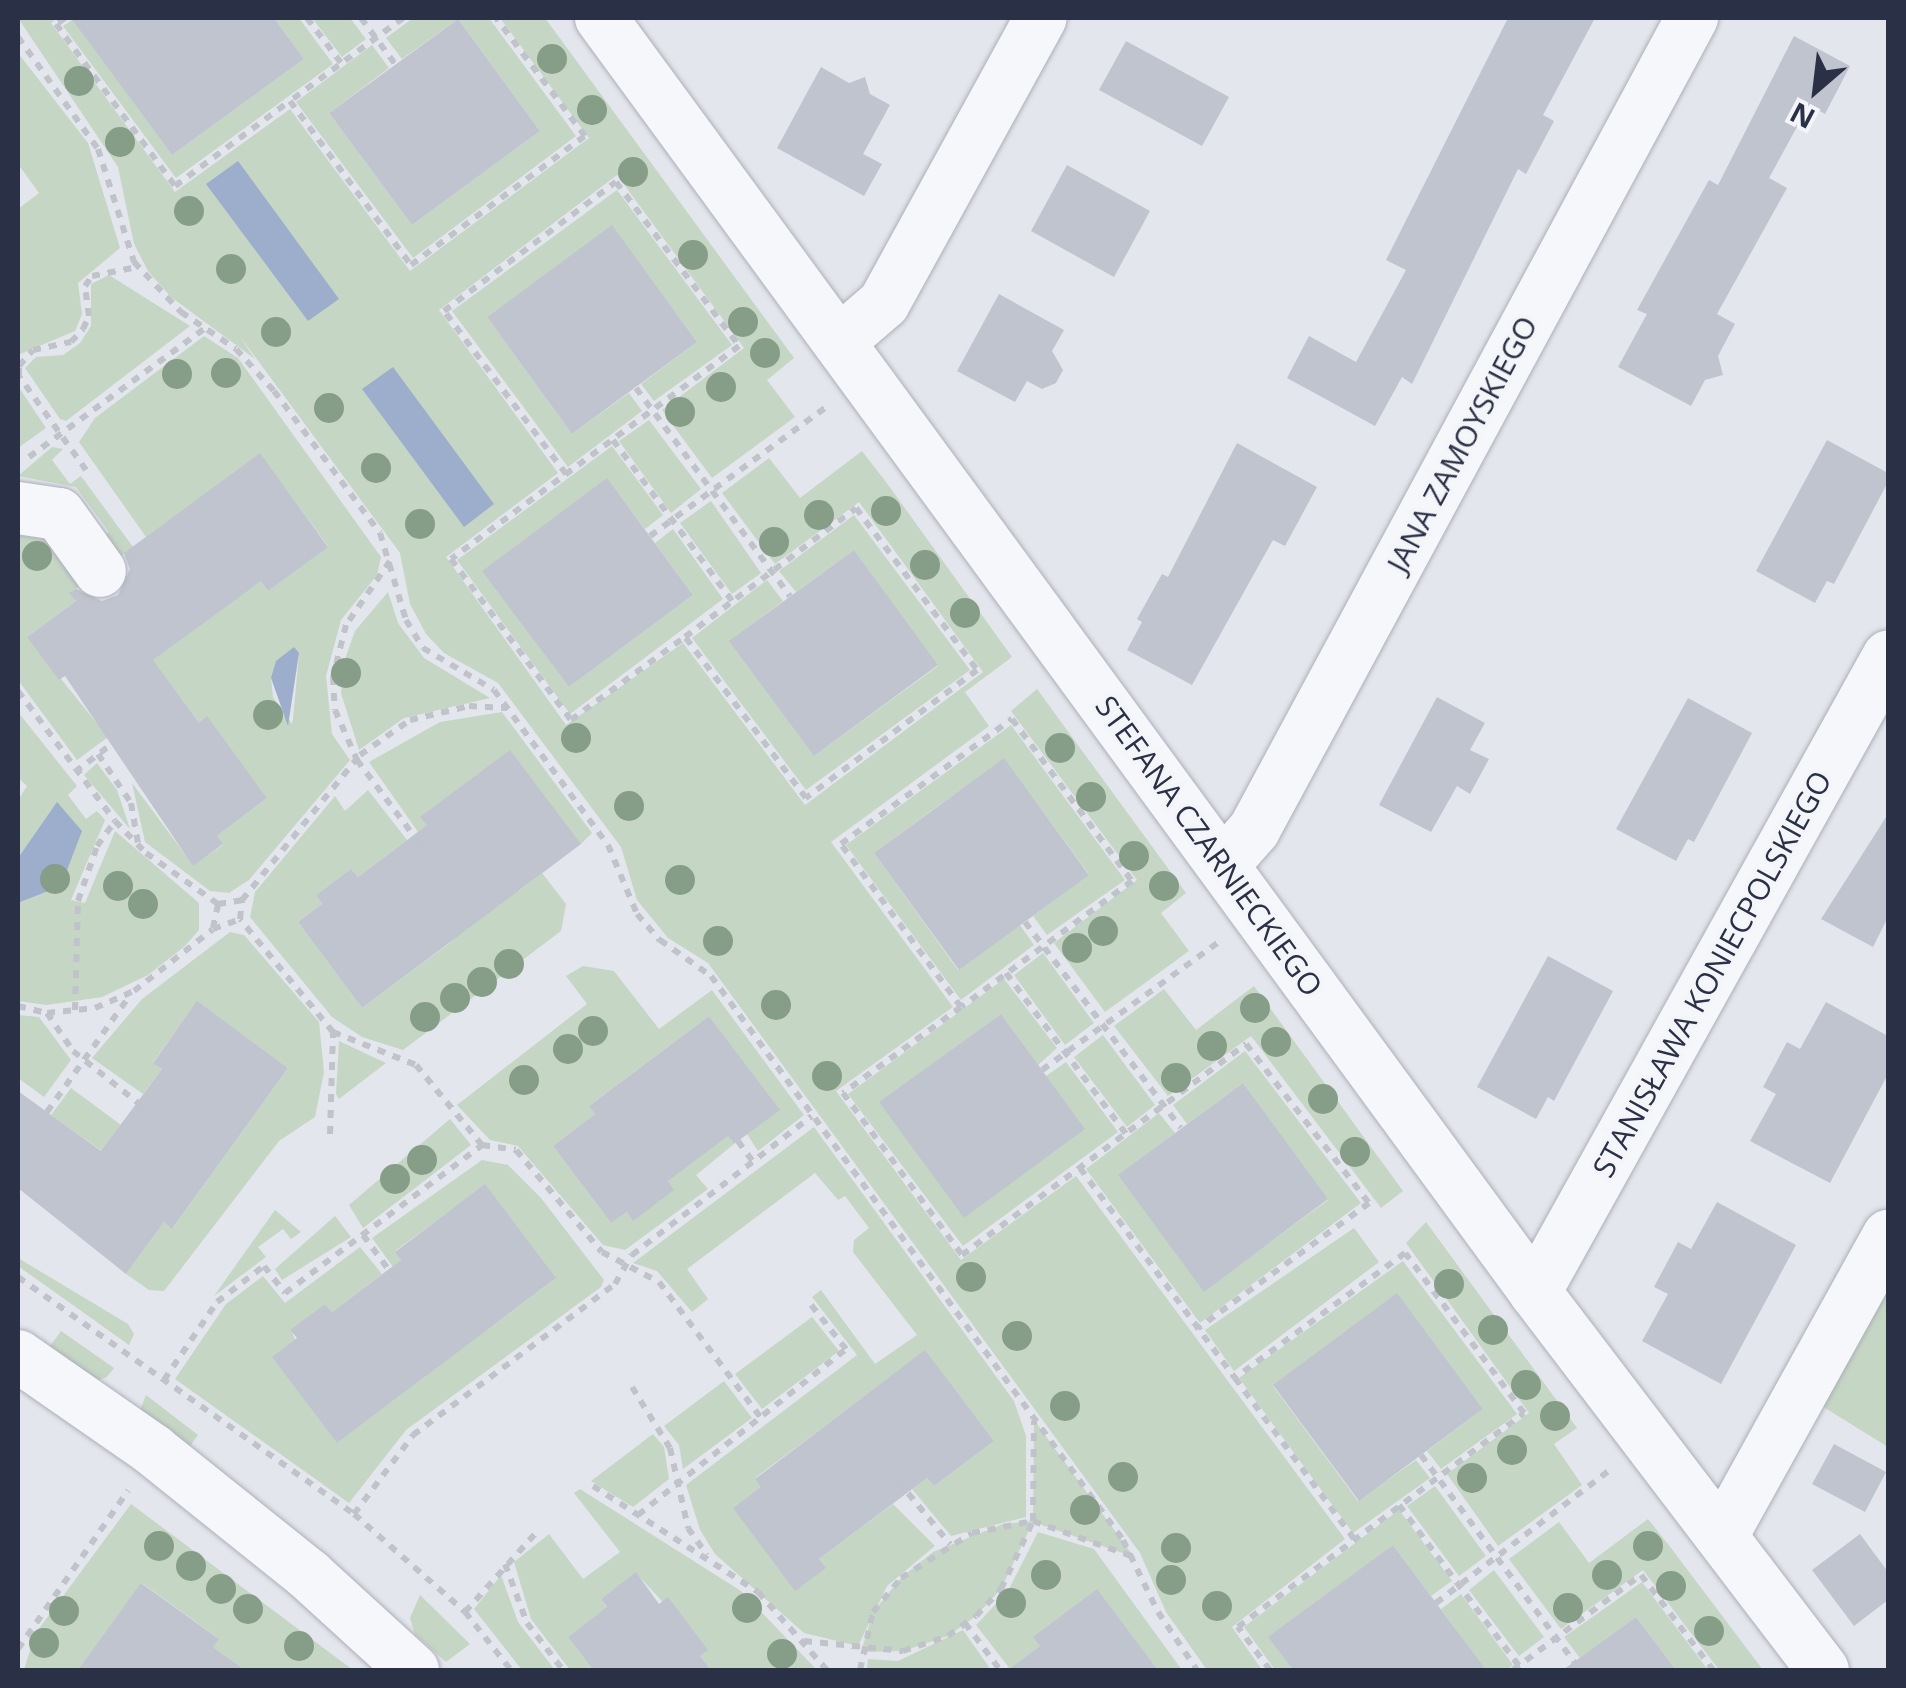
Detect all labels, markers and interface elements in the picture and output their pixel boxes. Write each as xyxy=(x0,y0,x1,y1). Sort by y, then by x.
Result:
north arrow xyxy=(1766,40,1866,140)
text: N xyxy=(1783,94,1821,139)
street label: JANA ZAMOYSKIEGO xyxy=(1379,310,1545,578)
street label: STEFANA CZARNIECKIEGO xyxy=(1088,689,1330,1003)
street label: STANISŁAWA KONIECPOLSKIEGO xyxy=(1585,765,1839,1183)

